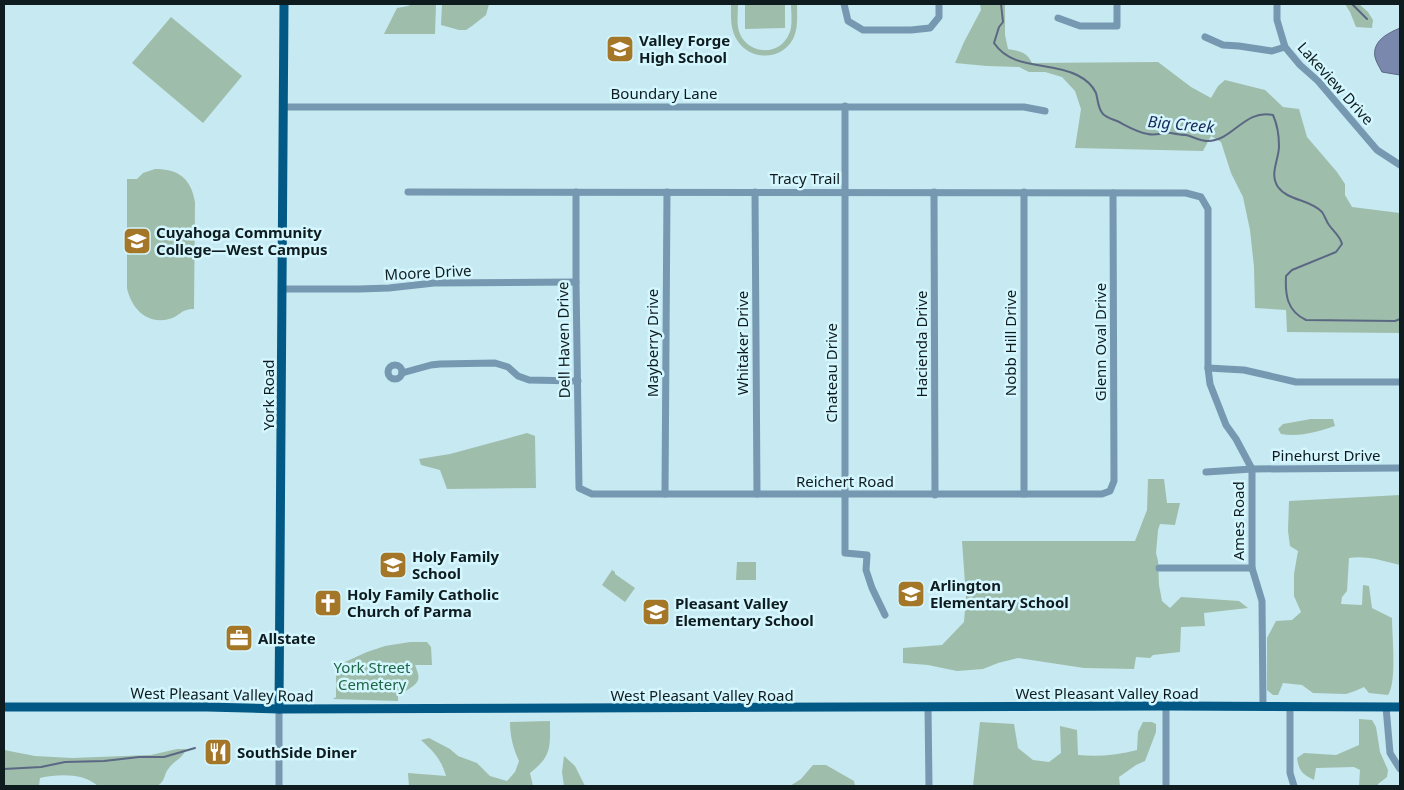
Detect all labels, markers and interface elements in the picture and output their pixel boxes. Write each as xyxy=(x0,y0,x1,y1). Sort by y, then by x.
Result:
place label: Valley Forge High School xyxy=(639,30,730,67)
school or university icon: Valley Forge High School xyxy=(605,34,635,64)
street label: Lakeview Drive xyxy=(1293,37,1379,129)
street label: Boundary Lane xyxy=(611,83,717,103)
water label: Big Creek xyxy=(1147,110,1216,138)
street label: Tracy Trail xyxy=(770,168,840,188)
place label: Cuyahoga Community College—West Campus xyxy=(156,222,327,259)
school or university icon: Cuyahoga Community College—West Campus xyxy=(122,226,152,256)
street label: Moore Drive xyxy=(384,260,472,284)
street label: Dell Haven Drive xyxy=(552,281,574,399)
street label: Glenn Oval Drive xyxy=(1090,283,1110,401)
street label: Mayberry Drive xyxy=(642,289,662,397)
street label: Nobb Hill Drive xyxy=(1000,290,1020,396)
street label: Whitaker Drive xyxy=(732,291,752,395)
street label: Hacienda Drive xyxy=(911,291,931,397)
street label: Chateau Drive xyxy=(821,323,841,423)
street label: York Road xyxy=(258,360,278,430)
street label: Pinehurst Drive xyxy=(1271,445,1381,465)
street label: Reichert Road xyxy=(796,471,894,491)
street label: Ames Road xyxy=(1228,481,1248,561)
place label: Holy Family School xyxy=(412,546,500,583)
school or university icon: Holy Family School xyxy=(378,550,408,580)
place label: Arlington Elementary School xyxy=(930,575,1069,612)
school or university icon: Arlington Elementary School xyxy=(896,579,926,609)
place label: Holy Family Catholic Church of Parma xyxy=(347,584,499,621)
church icon: Holy Family Catholic Church of Parma xyxy=(313,588,343,618)
place label: Pleasant Valley Elementary School xyxy=(675,593,814,630)
school or university icon: Pleasant Valley Elementary School xyxy=(641,597,671,627)
office icon: Allstate xyxy=(224,623,254,653)
place label: Allstate xyxy=(258,628,316,648)
park label: York Street Cemetery xyxy=(334,657,411,694)
street label: West Pleasant Valley Road xyxy=(130,682,314,706)
street label: West Pleasant Valley Road xyxy=(1015,683,1199,703)
street label: West Pleasant Valley Road xyxy=(610,685,794,705)
restaurant icon: SouthSide Diner xyxy=(203,737,233,767)
place label: SouthSide Diner xyxy=(237,742,357,762)

